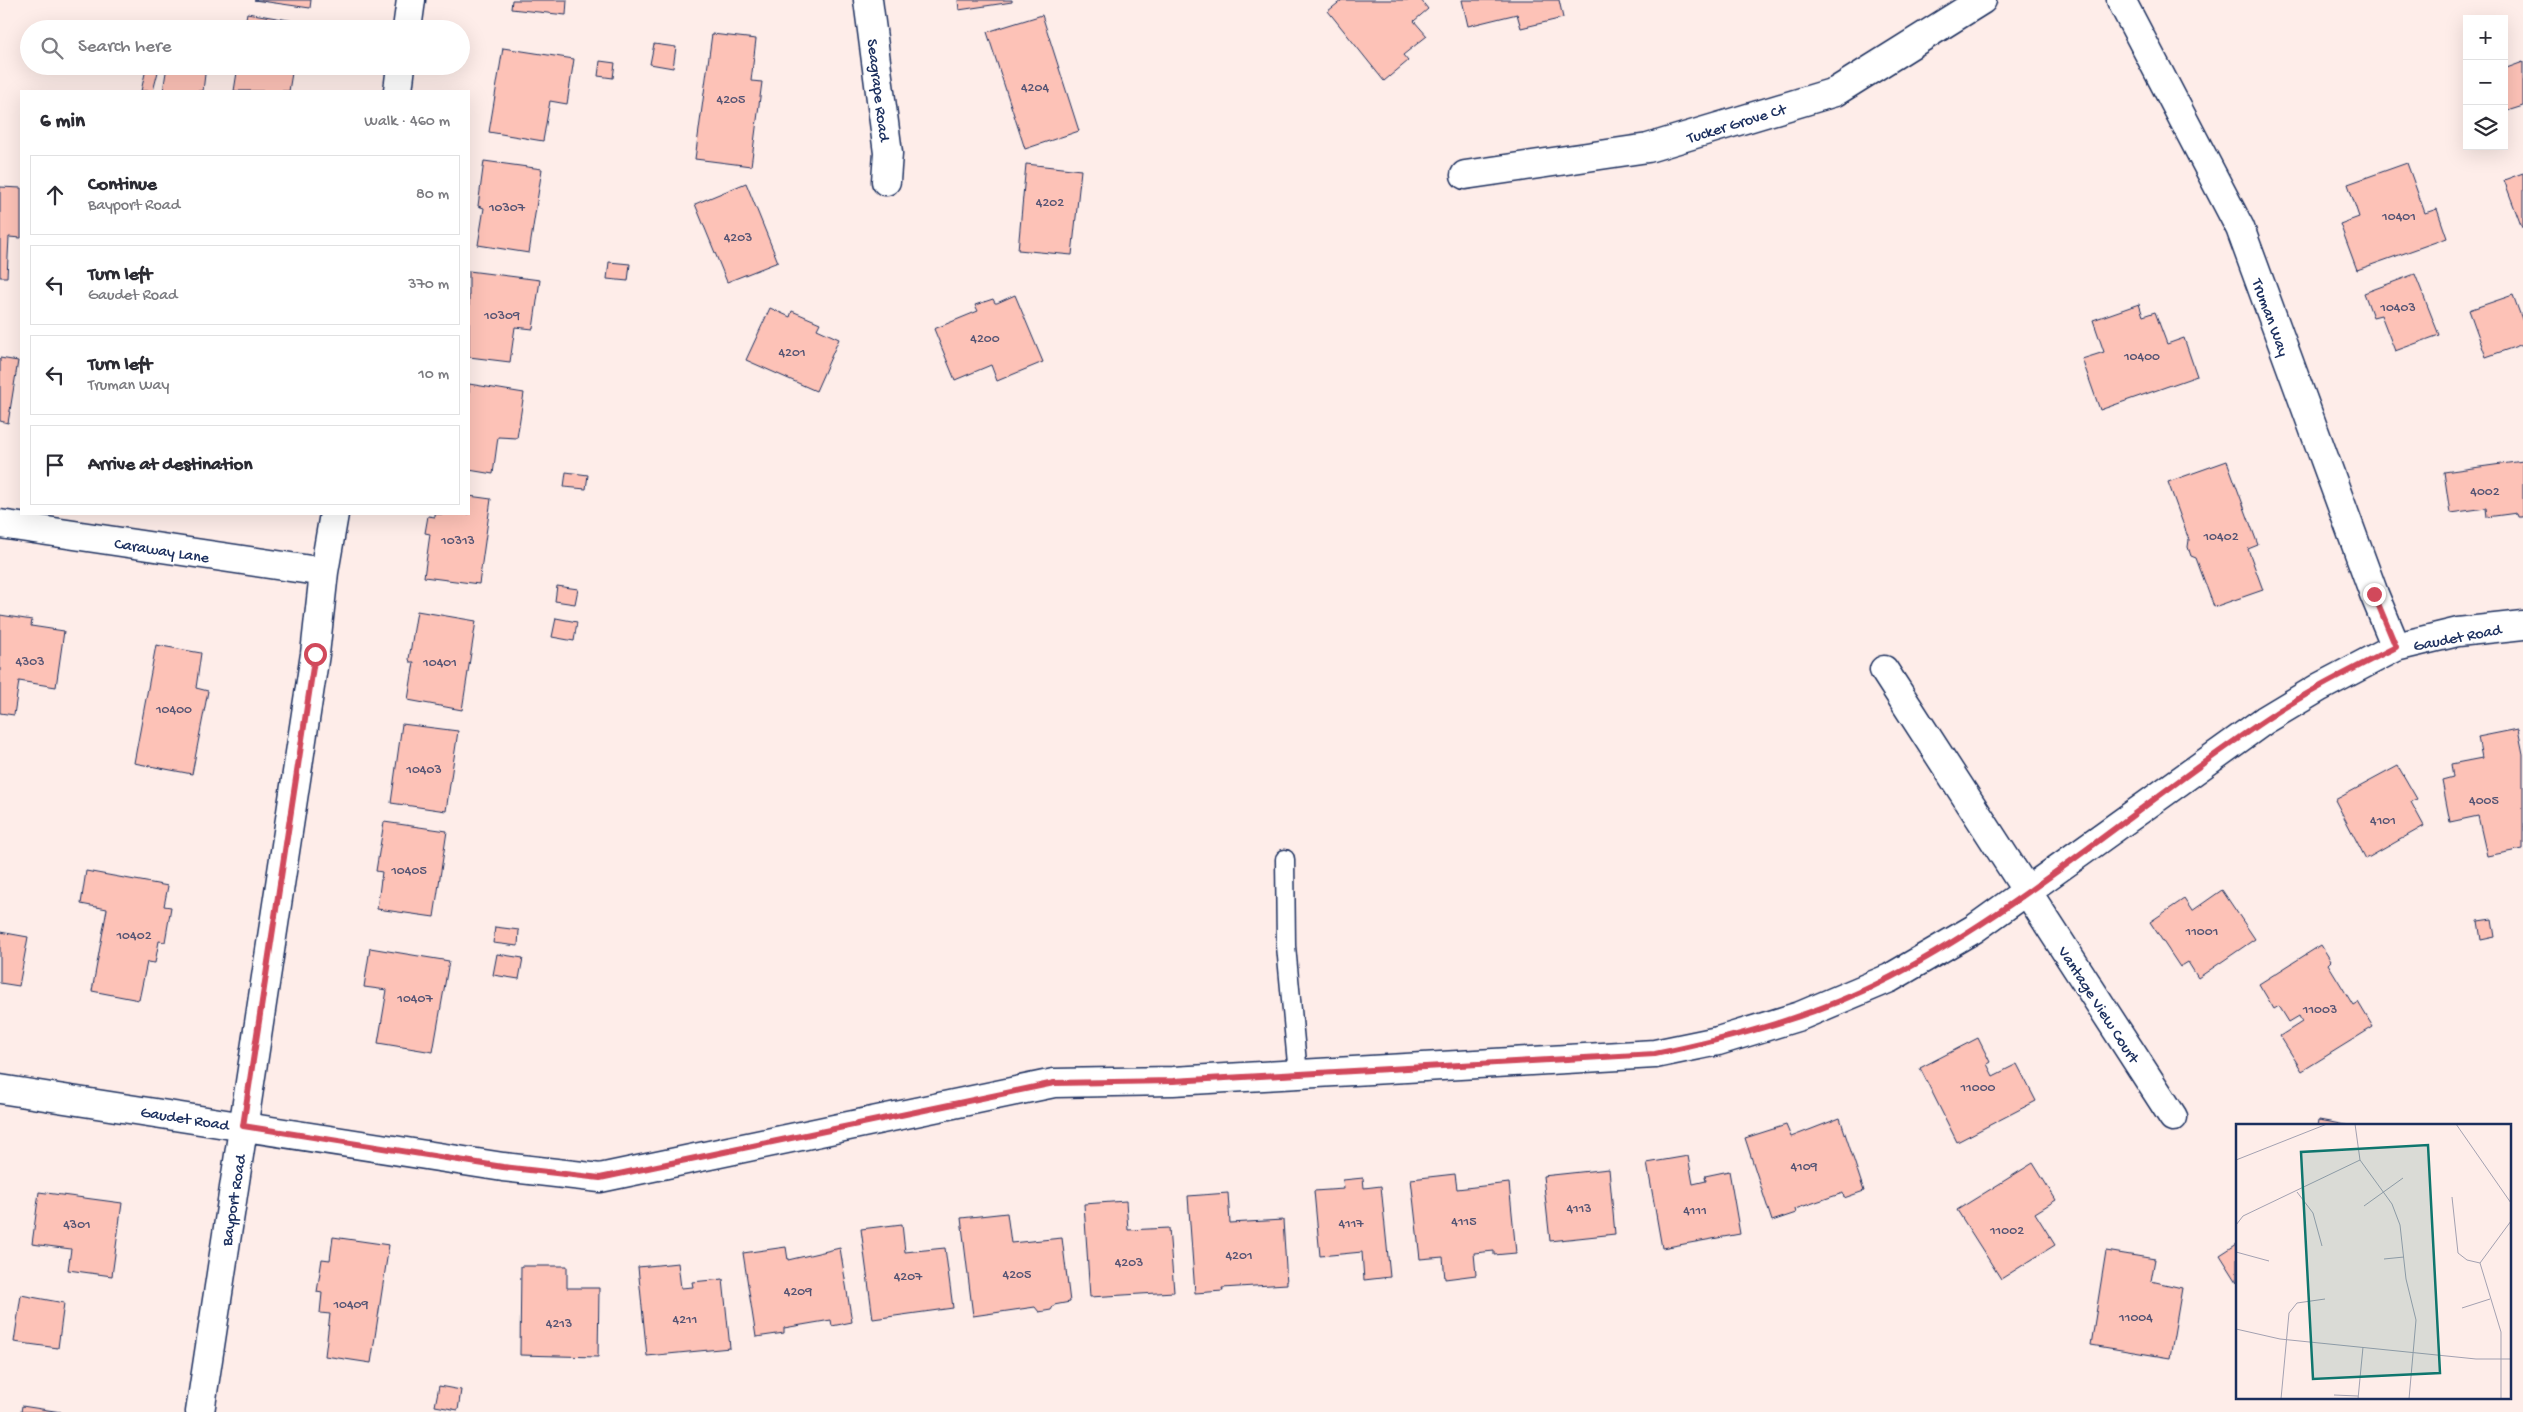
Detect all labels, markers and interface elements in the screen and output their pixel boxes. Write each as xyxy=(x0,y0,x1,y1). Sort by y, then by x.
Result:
map controls xyxy=(2463,15,2508,150)
button: + xyxy=(2463,15,2508,60)
search box xyxy=(20,20,470,75)
icon: search xyxy=(38,34,66,62)
text: Search here xyxy=(78,36,172,59)
street label: Seagrape Road xyxy=(861,38,892,144)
button: − xyxy=(2463,60,2508,105)
house number: 4204 xyxy=(1021,80,1049,97)
house number: 4205 xyxy=(717,92,745,109)
street label: Tucker Grove Ct xyxy=(1684,101,1790,150)
button: layers xyxy=(2463,105,2508,150)
text: 6 min xyxy=(40,110,85,135)
text: Walk · 460 m xyxy=(364,113,450,132)
text: Continue xyxy=(88,174,157,197)
icon: ahead xyxy=(41,181,69,209)
text: 80 m xyxy=(416,186,449,205)
house number: 4202 xyxy=(1036,195,1064,212)
text: Bayport Road xyxy=(88,197,180,216)
house number: 10307 xyxy=(488,200,526,217)
house number: 10401 xyxy=(2381,209,2416,226)
house number: 4203 xyxy=(724,230,752,247)
text: Turn left xyxy=(88,264,152,287)
icon: left xyxy=(41,271,69,299)
text: 370 m xyxy=(408,276,449,295)
street label: Truman Way xyxy=(2246,276,2292,360)
text: Gaudet Road xyxy=(88,287,177,306)
house number: 10403 xyxy=(2379,300,2416,317)
house number: 10309 xyxy=(483,308,520,325)
house number: 4200 xyxy=(970,331,1000,348)
house number: 4201 xyxy=(778,345,806,362)
house number: 10400 xyxy=(2123,349,2160,366)
text: Turn left xyxy=(88,354,152,377)
icon: left xyxy=(41,361,69,389)
text: 10 m xyxy=(418,366,449,385)
text: Truman Way xyxy=(88,377,169,396)
icon: arrive xyxy=(41,451,69,479)
text: Arrive at destination xyxy=(88,454,252,477)
house number: 4002 xyxy=(2470,484,2500,501)
house number: 10402 xyxy=(2202,529,2239,546)
house number: 10313 xyxy=(440,533,475,550)
street label: Caraway Lane xyxy=(113,536,211,569)
route end xyxy=(2363,583,2386,606)
street label: Gaudet Road xyxy=(2412,621,2505,657)
route start xyxy=(304,643,327,666)
house number: 4303 xyxy=(15,654,45,671)
house number: 10401 xyxy=(422,655,457,672)
house number: 10400 xyxy=(155,702,192,719)
house number: 10403 xyxy=(405,762,442,779)
house number: 4005 xyxy=(2469,793,2499,810)
house number: 4101 xyxy=(2370,813,2396,830)
house number: 10405 xyxy=(390,863,427,880)
house number: 11001 xyxy=(2185,924,2218,941)
house number: 10402 xyxy=(115,928,152,945)
street label: Vantage View Court xyxy=(2052,943,2143,1069)
house number: 10407 xyxy=(396,991,433,1008)
house number: 11003 xyxy=(2302,1002,2337,1019)
house number: 11000 xyxy=(1959,1080,1996,1097)
street label: Gaudet Road xyxy=(139,1104,232,1137)
inset map xyxy=(2236,1124,2510,1400)
street label: Bayport Road xyxy=(219,1152,252,1248)
house number: 4109 xyxy=(1790,1159,1818,1176)
house number: 4113 xyxy=(1566,1201,1592,1218)
house number: 4111 xyxy=(1683,1203,1707,1220)
house number: 4115 xyxy=(1451,1214,1477,1231)
house number: 4117 xyxy=(1338,1216,1364,1233)
house number: 4301 xyxy=(63,1217,91,1234)
house number: 11002 xyxy=(1989,1223,2024,1240)
house number: 4201 xyxy=(1225,1248,1253,1265)
house number: 4203 xyxy=(1115,1255,1143,1272)
house number: 4205 xyxy=(1003,1267,1031,1284)
house number: 4207 xyxy=(894,1269,923,1286)
house number: 4209 xyxy=(784,1284,812,1301)
house number: 10409 xyxy=(332,1297,369,1314)
house number: 11004 xyxy=(2118,1310,2153,1327)
house number: 4211 xyxy=(673,1312,697,1329)
house number: 4213 xyxy=(546,1316,572,1333)

